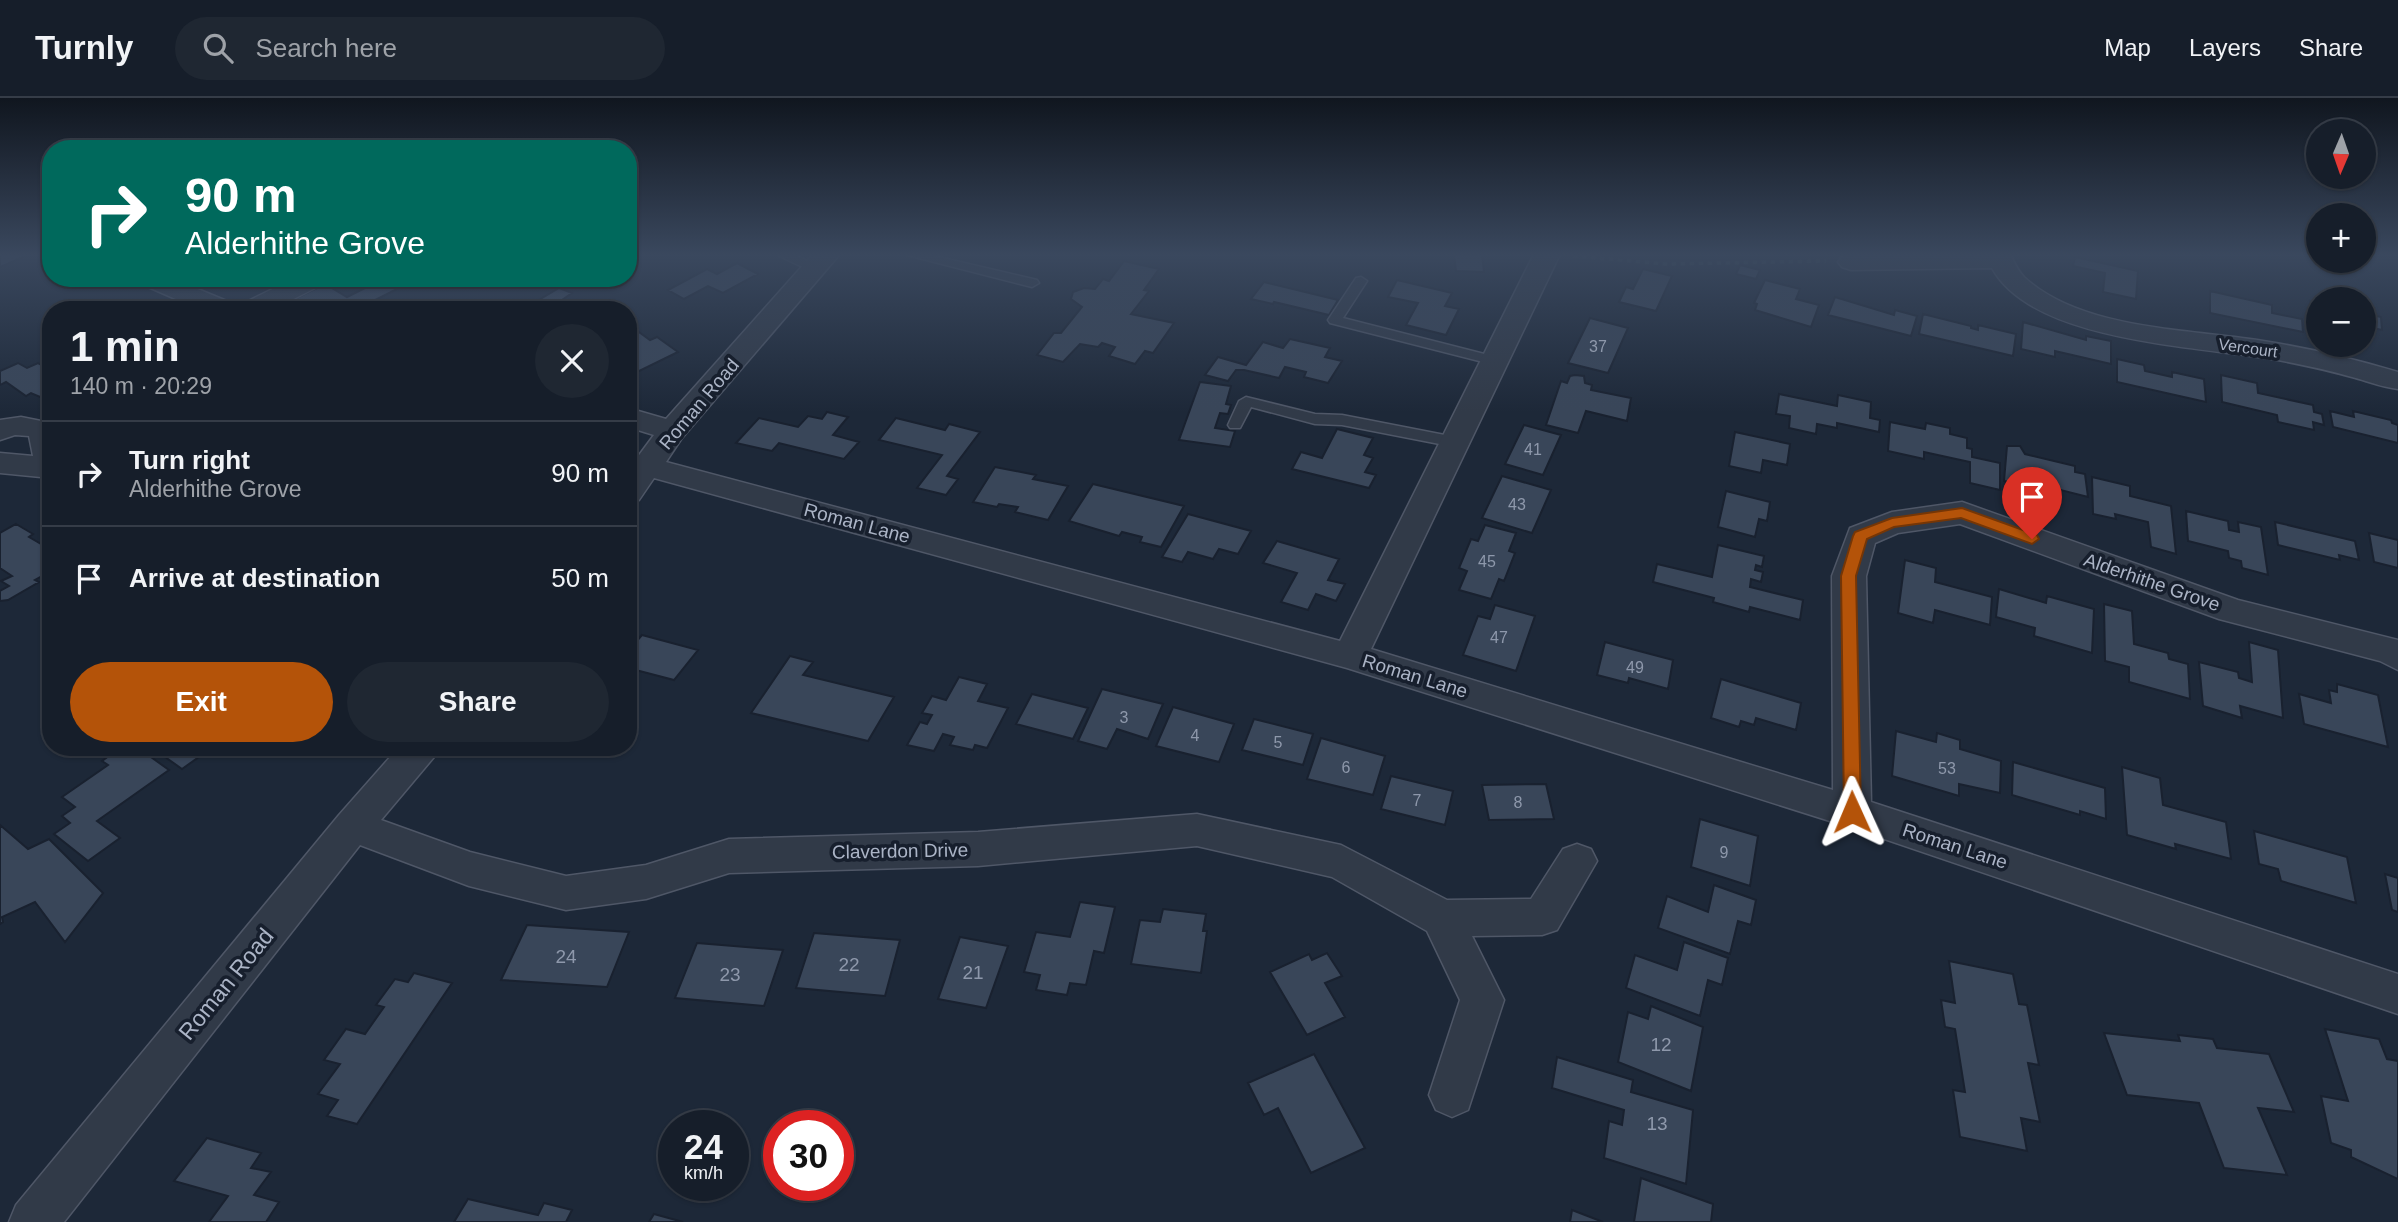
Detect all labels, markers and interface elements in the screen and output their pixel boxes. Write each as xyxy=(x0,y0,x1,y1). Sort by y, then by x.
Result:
search box xyxy=(175,17,665,80)
text: Turnly xyxy=(35,29,133,66)
icon: search xyxy=(199,29,237,67)
text: Search here xyxy=(255,33,397,63)
text: Map xyxy=(2104,34,2151,61)
text: Layers xyxy=(2189,34,2261,61)
text: Share xyxy=(2299,34,2363,61)
north arrow xyxy=(2306,119,2376,189)
map controls xyxy=(2306,119,2376,357)
icon: right xyxy=(70,168,161,259)
text: 90 m xyxy=(185,168,297,222)
button: + xyxy=(2306,203,2376,273)
text: Alderhithe Grove xyxy=(185,225,425,261)
button: − xyxy=(2306,287,2376,357)
text: 1 min xyxy=(70,323,180,370)
button: close xyxy=(535,324,609,398)
street label: Vercourt xyxy=(2217,335,2279,361)
house number: 37 xyxy=(1589,338,1607,355)
street label: Roman Road xyxy=(655,354,743,454)
text: 140 m · 20:29 xyxy=(70,373,212,399)
house number: 41 xyxy=(1524,441,1542,458)
text: Turn right xyxy=(129,445,250,475)
icon: right xyxy=(70,455,108,493)
text: 90 m xyxy=(551,458,609,488)
pin xyxy=(2002,467,2062,539)
text: Alderhithe Grove xyxy=(129,476,302,502)
icon: arrive xyxy=(2013,478,2051,516)
house number: 43 xyxy=(1508,496,1526,513)
street label: Roman Lane xyxy=(802,499,912,547)
street label: Alderhithe Grove xyxy=(2081,549,2223,615)
house number: 45 xyxy=(1478,553,1496,570)
icon: arrive xyxy=(70,560,108,598)
text: Arrive at destination xyxy=(129,563,380,593)
text: 50 m xyxy=(551,563,609,593)
house number: 47 xyxy=(1490,629,1508,646)
street label: Roman Lane xyxy=(1360,650,1470,702)
house number: 49 xyxy=(1626,659,1644,676)
button: Exit xyxy=(70,662,333,742)
button: Share xyxy=(347,662,609,742)
house number: 3 xyxy=(1120,709,1129,726)
house number: 4 xyxy=(1191,727,1200,744)
house number: 5 xyxy=(1274,734,1283,751)
house number: 6 xyxy=(1342,759,1351,776)
house number: 53 xyxy=(1938,760,1956,777)
position arrow xyxy=(1815,775,1889,849)
house number: 7 xyxy=(1413,792,1422,809)
house number: 8 xyxy=(1514,794,1523,811)
street label: Roman Lane xyxy=(1900,819,2010,873)
street label: Claverdon Drive xyxy=(832,839,968,863)
house number: 9 xyxy=(1720,844,1729,861)
street label: Roman Road xyxy=(173,923,279,1045)
house number: 24 xyxy=(555,946,577,967)
house number: 22 xyxy=(838,954,860,975)
house number: 21 xyxy=(962,962,984,983)
house number: 23 xyxy=(719,964,741,985)
house number: 12 xyxy=(1650,1034,1672,1055)
speed limit sign: 30 xyxy=(763,1110,854,1201)
house number: 13 xyxy=(1646,1113,1668,1134)
text: 24 xyxy=(684,1127,723,1166)
text: km/h xyxy=(684,1163,723,1183)

